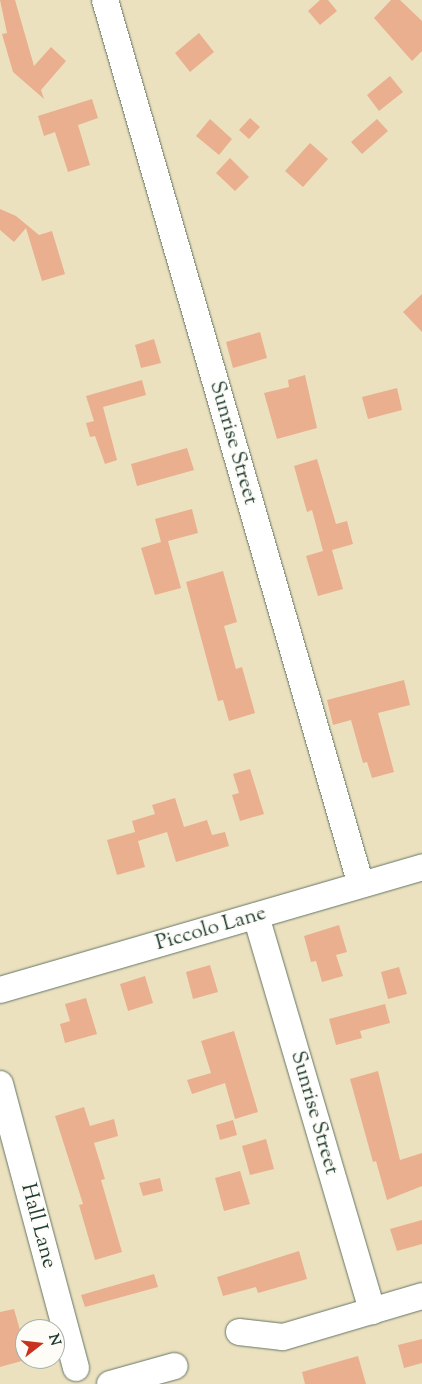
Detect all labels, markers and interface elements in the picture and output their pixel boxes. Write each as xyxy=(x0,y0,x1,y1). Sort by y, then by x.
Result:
street label: Sunrise Street xyxy=(203,378,263,508)
street label: Piccolo Lane xyxy=(153,901,269,957)
street label: Sunrise Street xyxy=(284,1048,344,1178)
street label: Hall Lane xyxy=(15,1181,61,1271)
north arrow xyxy=(15,1319,65,1369)
text: N xyxy=(42,1332,65,1348)

